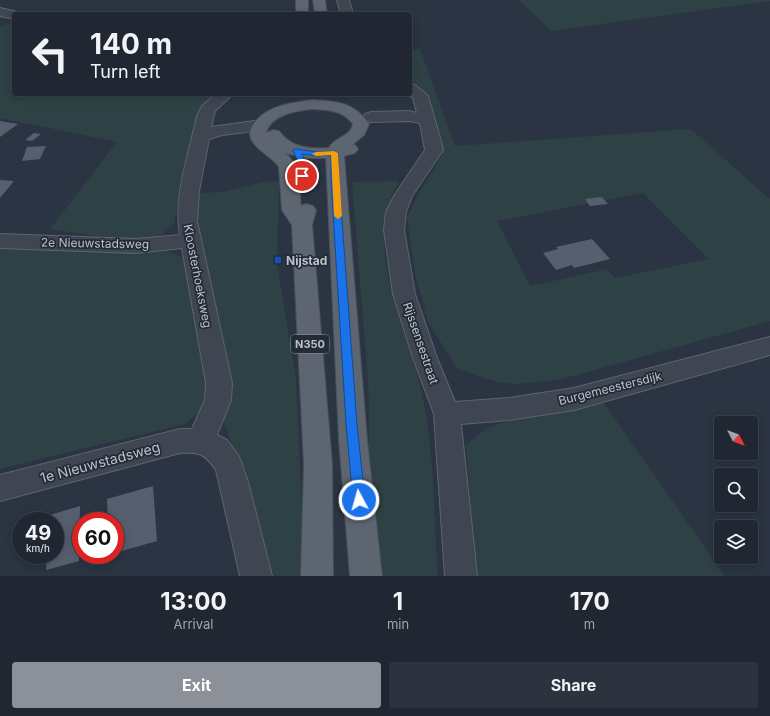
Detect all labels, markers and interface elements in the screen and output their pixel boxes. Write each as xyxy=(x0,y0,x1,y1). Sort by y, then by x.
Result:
text: 140 m xyxy=(90,27,172,61)
icon: left xyxy=(24,28,76,80)
text: Turn left xyxy=(90,61,160,82)
pin xyxy=(285,159,319,193)
icon: arrive xyxy=(291,165,313,187)
street label: Kloosterhoeksweg xyxy=(181,223,215,329)
street label: 2e Nieuwstadsweg xyxy=(41,235,149,251)
place label: Nijstad xyxy=(286,253,327,268)
marker: Nijstad xyxy=(273,255,283,265)
street label: Rijssensestraat xyxy=(400,300,442,386)
road number: N350 xyxy=(291,335,329,353)
street label: Burgemeestersdijk xyxy=(557,368,664,408)
north arrow xyxy=(714,416,758,460)
map controls xyxy=(714,416,758,564)
street label: 1e Nieuwstadsweg xyxy=(38,438,162,486)
button: search xyxy=(714,468,758,512)
position arrow xyxy=(338,479,380,521)
speed limit sign: 60 xyxy=(72,512,124,564)
button: layers xyxy=(714,520,758,564)
text: 49 xyxy=(25,521,51,545)
text: km/h xyxy=(26,542,50,554)
text: 13:00 xyxy=(160,587,227,616)
text: 1 xyxy=(393,587,403,616)
text: 170 xyxy=(569,587,610,616)
text: Arrival xyxy=(173,616,213,632)
text: min xyxy=(387,616,409,632)
text: m xyxy=(584,616,595,632)
button: Exit xyxy=(12,662,381,708)
button: Share xyxy=(389,662,758,708)

